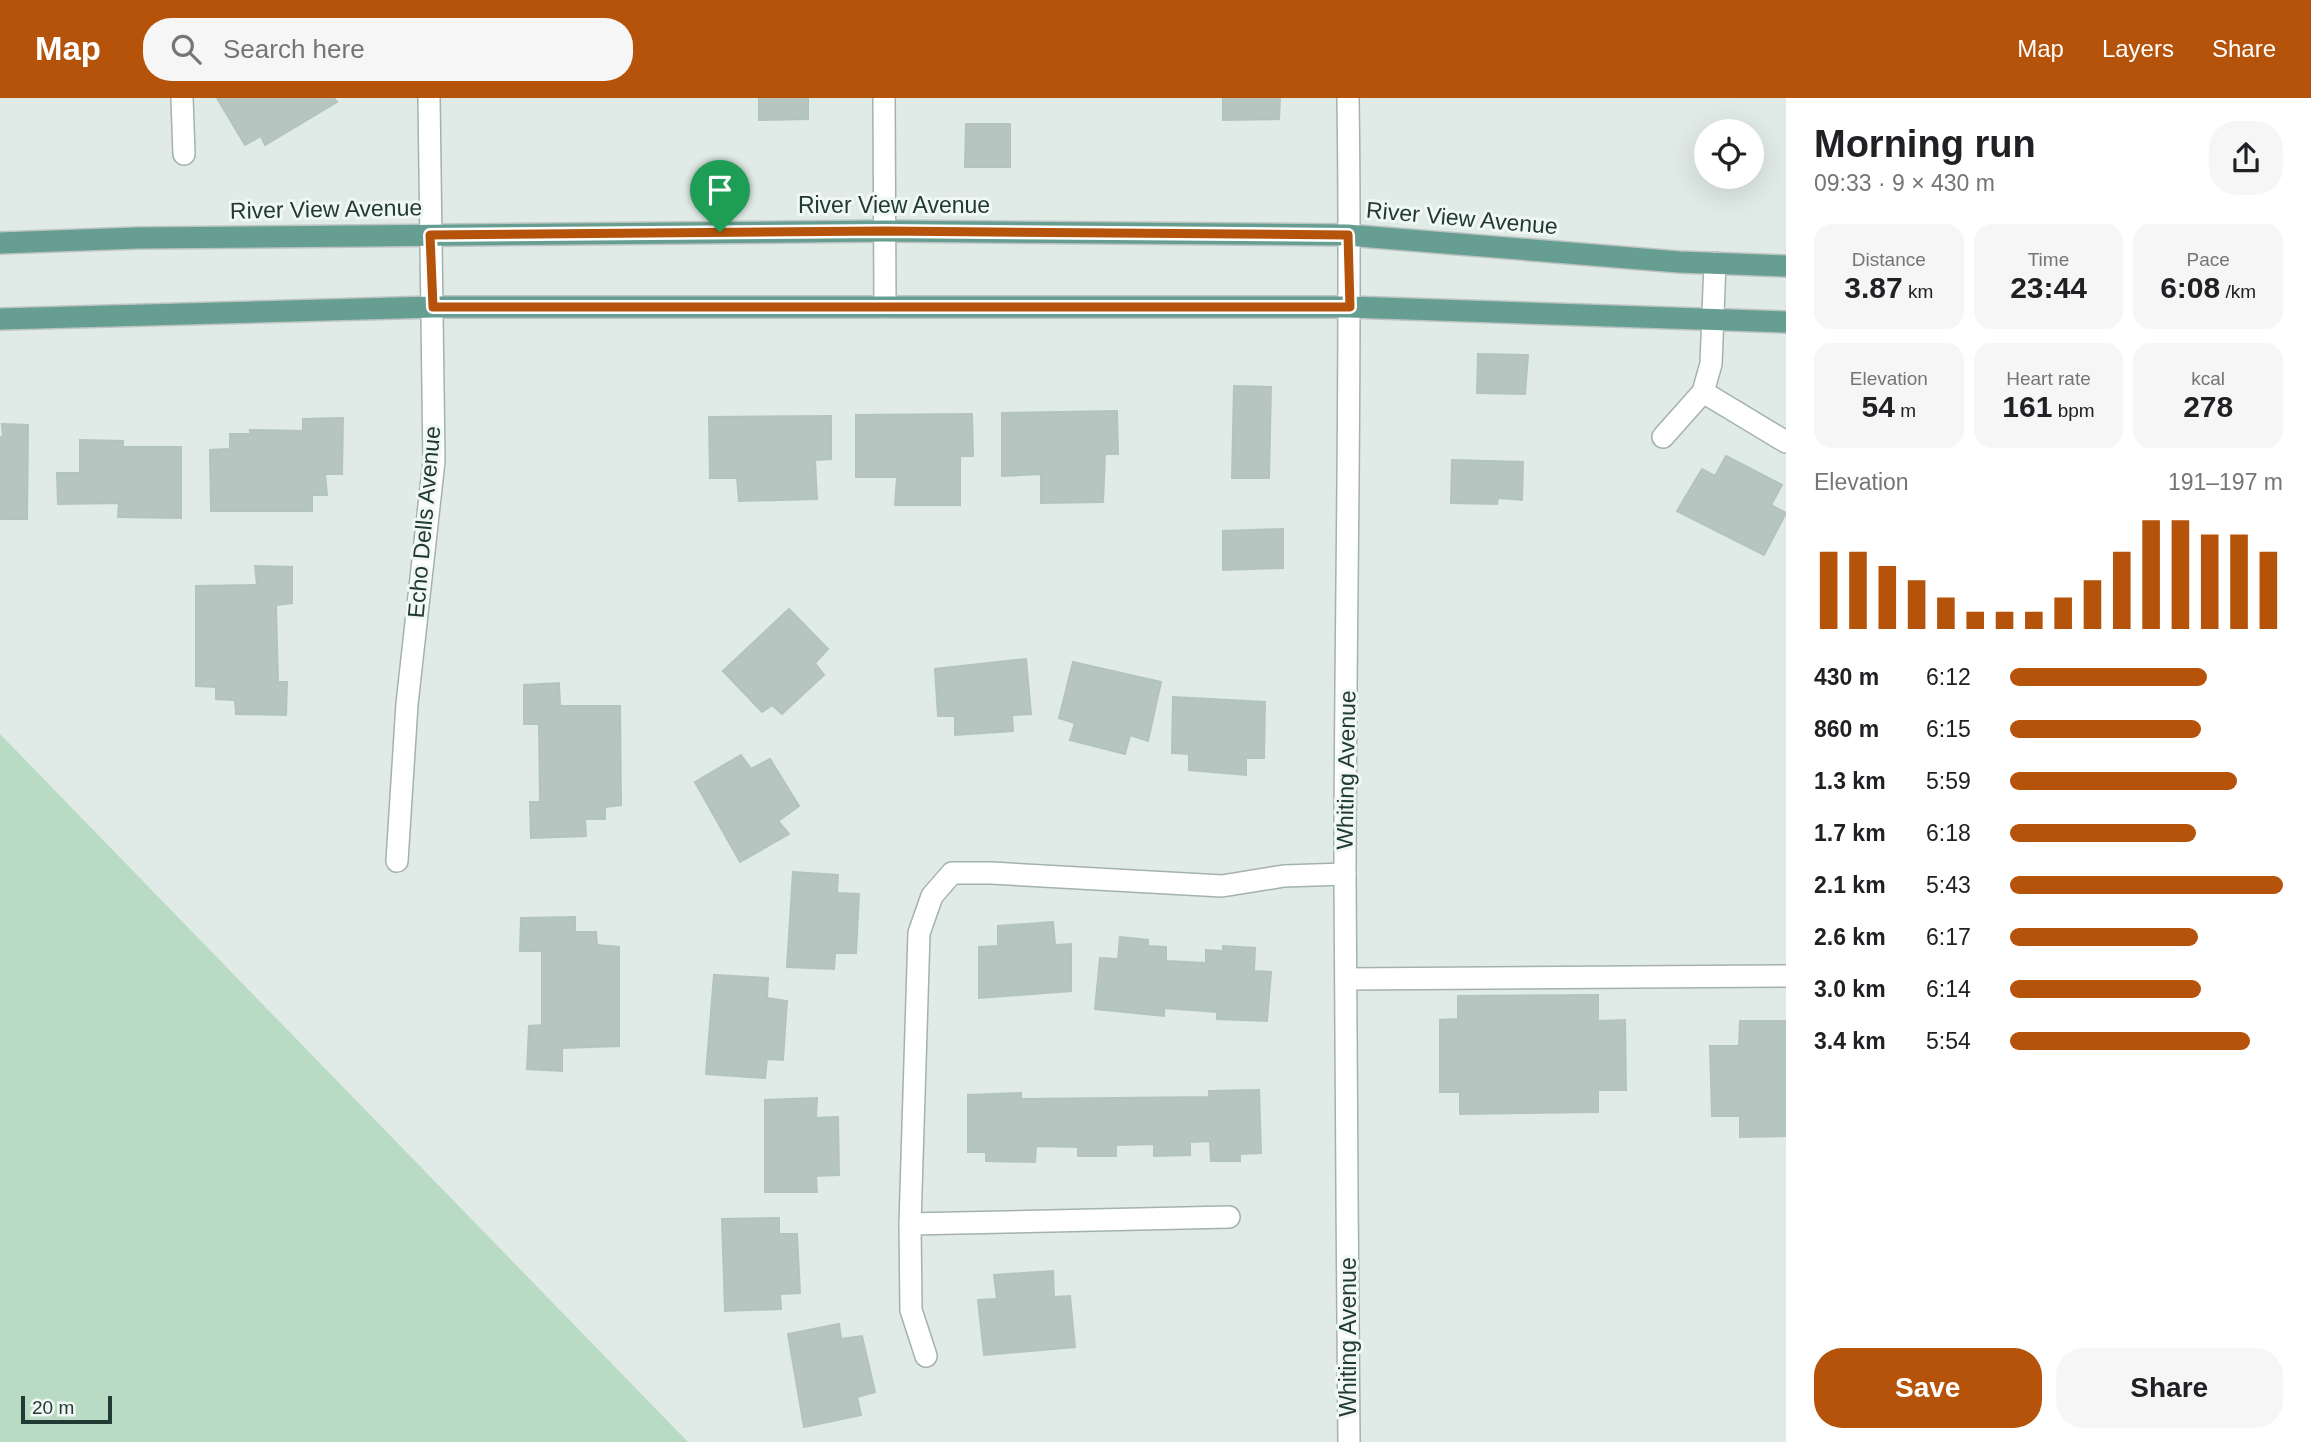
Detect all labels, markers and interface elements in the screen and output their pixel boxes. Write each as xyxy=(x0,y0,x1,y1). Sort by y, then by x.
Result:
search box xyxy=(143,18,633,81)
text: Map xyxy=(35,30,101,67)
icon: search xyxy=(167,30,205,68)
text: Search here xyxy=(223,34,365,64)
text: Map xyxy=(2017,35,2064,62)
text: Layers xyxy=(2102,35,2174,62)
text: Share xyxy=(2212,35,2276,62)
map controls xyxy=(1694,119,1764,189)
button: locate xyxy=(1694,119,1764,189)
button: share xyxy=(2209,121,2283,195)
text: Morning run xyxy=(1814,123,2036,165)
pin xyxy=(690,160,750,232)
text: 09:33 · 9 × 430 m xyxy=(1814,170,1995,196)
icon: arrive xyxy=(701,171,739,209)
street label: River View Avenue xyxy=(798,192,990,218)
street label: River View Avenue xyxy=(230,194,422,224)
street label: River View Avenue xyxy=(1365,197,1559,239)
text: Distance xyxy=(1852,249,1926,270)
text: Time xyxy=(2028,249,2069,270)
text: Pace xyxy=(2187,249,2230,270)
text: 3.87 xyxy=(1844,271,1903,304)
text: 23:44 xyxy=(2010,271,2087,304)
text: 6:08 xyxy=(2160,271,2220,304)
text: km xyxy=(1903,281,1933,302)
text: /km xyxy=(2220,281,2256,302)
text: Elevation xyxy=(1850,368,1928,389)
text: Heart rate xyxy=(2006,368,2091,389)
text: kcal xyxy=(2191,368,2225,389)
text: 54 xyxy=(1862,390,1895,423)
text: 161 xyxy=(2002,390,2052,423)
text: 278 xyxy=(2183,390,2233,423)
text: m xyxy=(1895,400,1916,421)
text: bpm xyxy=(2052,400,2095,421)
street label: Echo Dells Avenue xyxy=(403,425,445,619)
text: Elevation xyxy=(1814,469,1909,495)
text: 191–197 m xyxy=(2168,469,2283,495)
text: 430 m xyxy=(1814,664,1879,690)
text: 6:12 xyxy=(1926,664,1971,690)
street label: Whiting Avenue xyxy=(1332,690,1360,850)
text: 860 m xyxy=(1814,716,1879,742)
text: 6:15 xyxy=(1926,716,1971,742)
text: 1.3 km xyxy=(1814,768,1886,794)
text: 5:59 xyxy=(1926,768,1971,794)
text: 1.7 km xyxy=(1814,820,1886,846)
text: 6:18 xyxy=(1926,820,1971,846)
text: 2.1 km xyxy=(1814,872,1886,898)
text: 5:43 xyxy=(1926,872,1971,898)
text: 2.6 km xyxy=(1814,924,1886,950)
text: 6:17 xyxy=(1926,924,1971,950)
text: 3.0 km xyxy=(1814,976,1886,1002)
text: 6:14 xyxy=(1926,976,1971,1002)
text: 3.4 km xyxy=(1814,1028,1886,1054)
text: 5:54 xyxy=(1926,1028,1971,1054)
street label: Whiting Avenue xyxy=(1335,1257,1361,1417)
button: Save xyxy=(1814,1348,2042,1428)
button: Share xyxy=(2056,1348,2283,1428)
scale bar xyxy=(21,1393,112,1425)
text: 20 m xyxy=(32,1397,74,1418)

